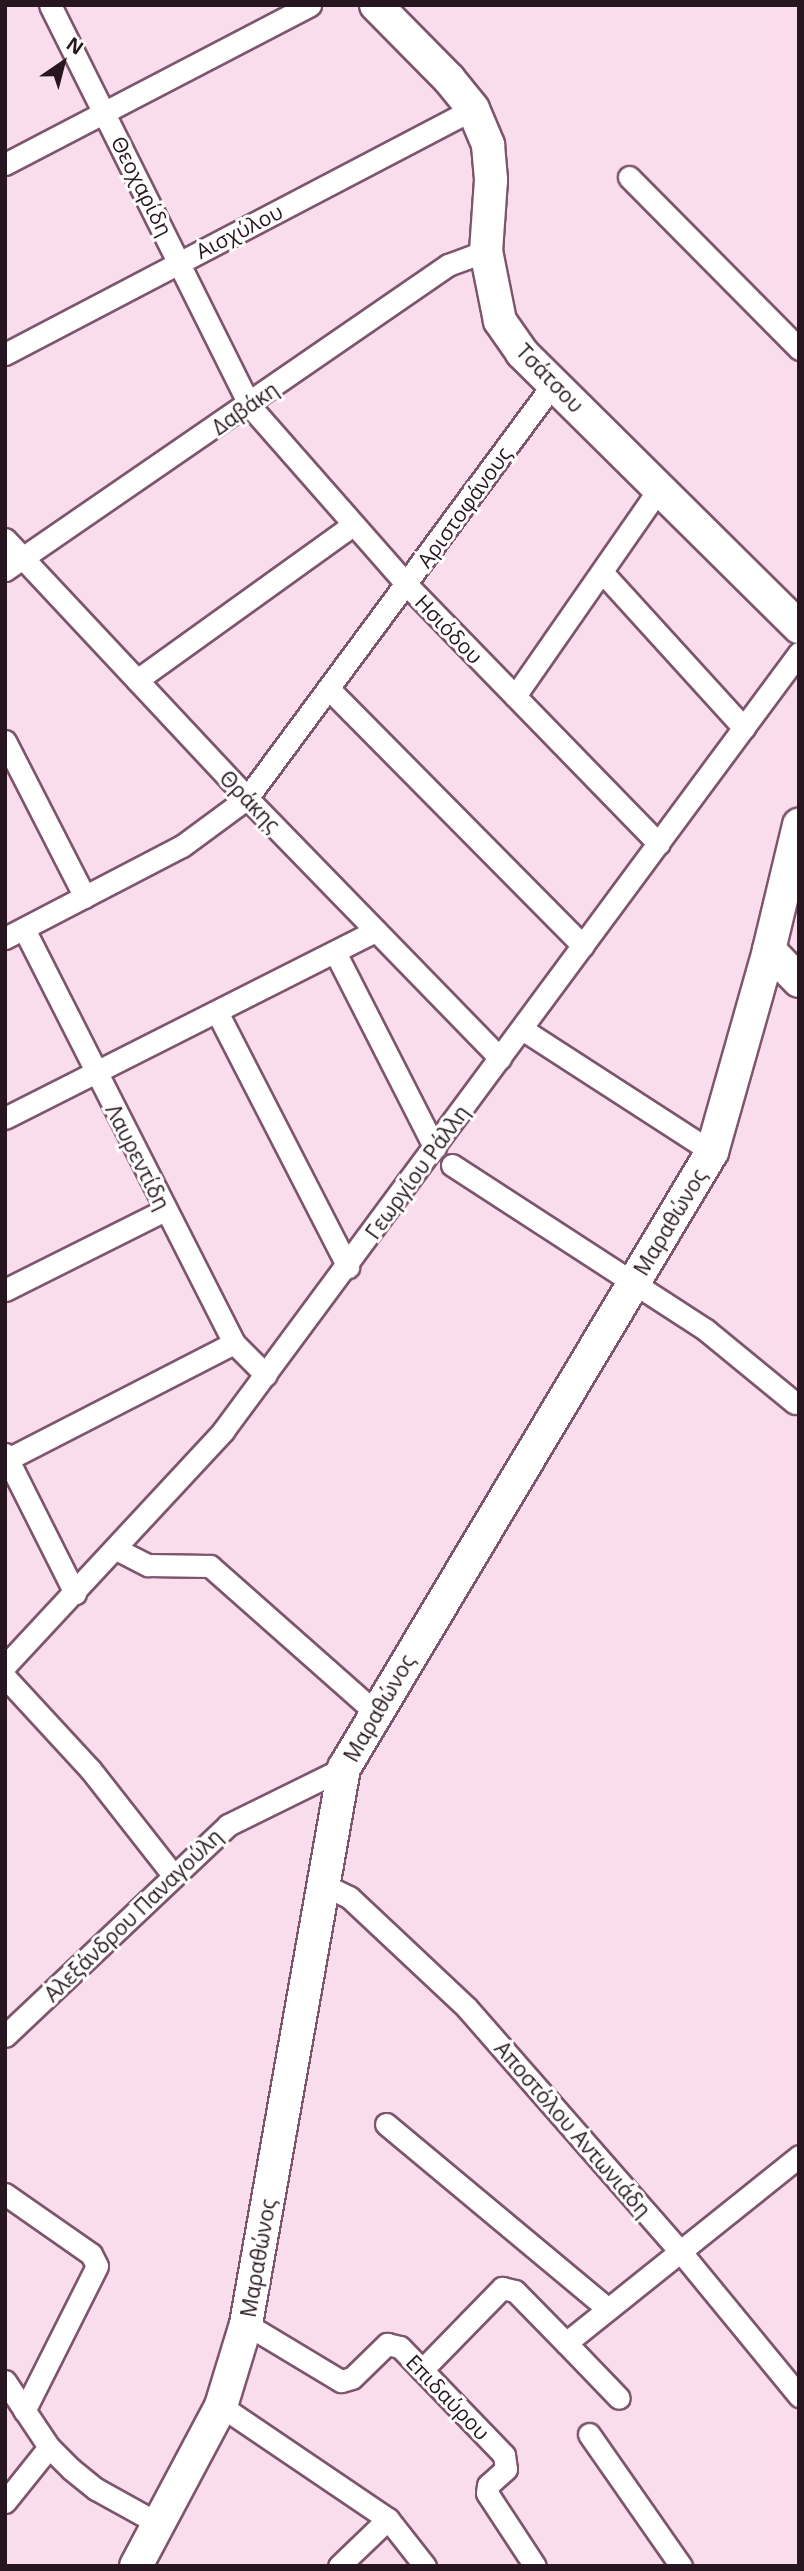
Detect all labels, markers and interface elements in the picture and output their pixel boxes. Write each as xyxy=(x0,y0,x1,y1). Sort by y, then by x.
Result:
north arrow xyxy=(28,28,98,98)
text: N xyxy=(61,31,89,61)
street label: Θεοχαρίδη xyxy=(106,132,178,240)
street label: Αισχύλου xyxy=(191,198,287,264)
street label: Τσάτσου xyxy=(511,339,589,417)
street label: Δαβάκη xyxy=(207,376,283,440)
street label: Αριστοφάνους xyxy=(412,442,516,572)
street label: Ησιόδου xyxy=(410,589,488,669)
street label: Θράκης xyxy=(215,765,285,837)
street label: Λαυρεντίδη xyxy=(101,1100,175,1214)
street label: Γεωργίου Ράλλη xyxy=(360,1100,474,1244)
street label: Μαραθώνος xyxy=(628,1164,712,1280)
street label: Μαραθώνος xyxy=(338,1650,420,1766)
street label: Αλεξάνδρου Παναγούλη xyxy=(39,1823,227,2007)
street label: Αποστόλου Αντωνιάδη xyxy=(490,2036,656,2222)
street label: Μαραθώνος xyxy=(235,2197,281,2319)
street label: Επιδαύρου xyxy=(401,2349,495,2445)

